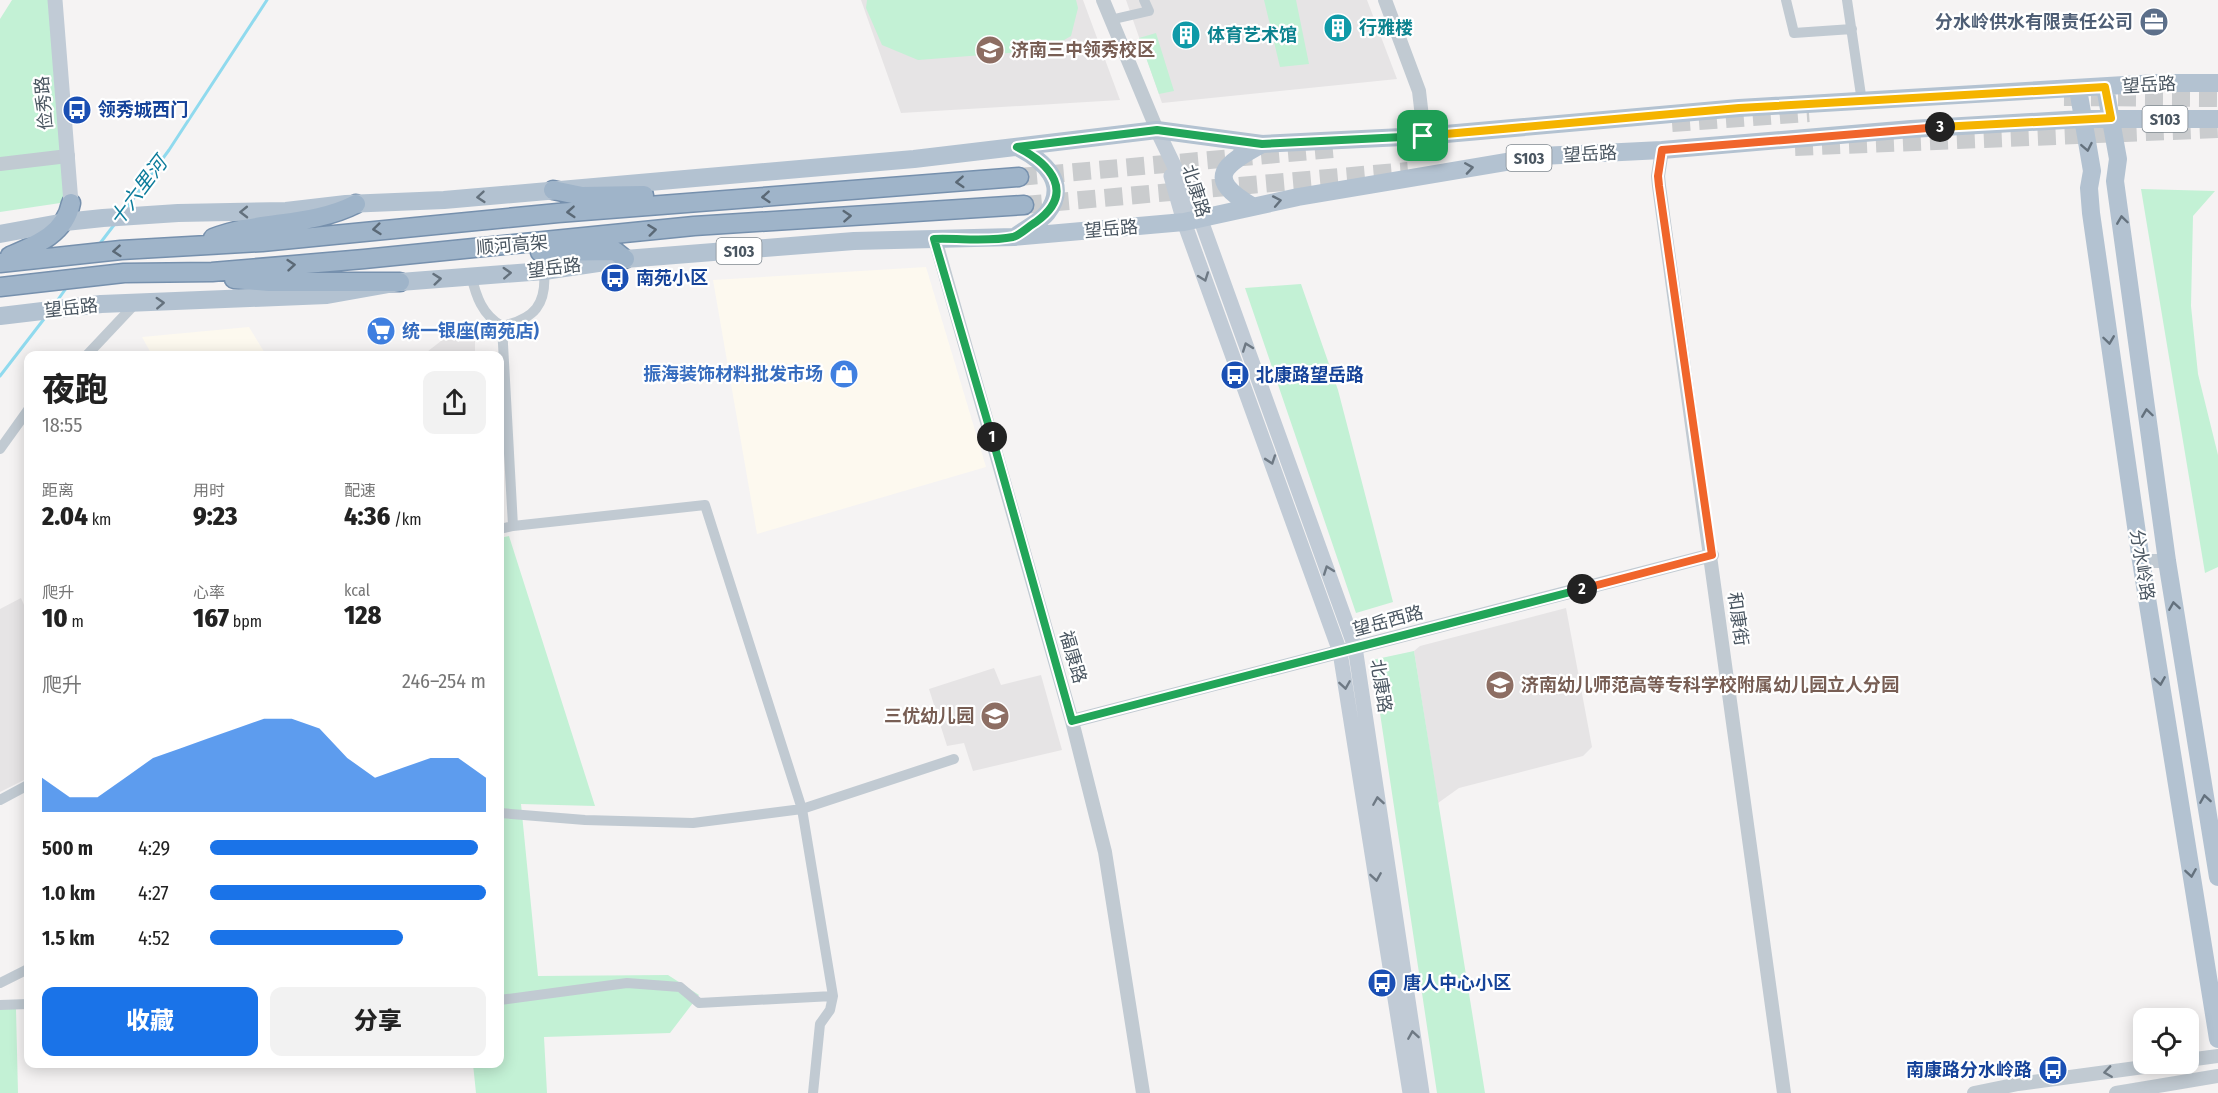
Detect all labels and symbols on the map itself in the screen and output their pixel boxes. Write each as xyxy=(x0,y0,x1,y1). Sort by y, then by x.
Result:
office icon: 分水岭供水有限责任公司 xyxy=(2138,6,2170,38)
place label: 分水岭供水有限责任公司 xyxy=(1935,11,2133,33)
building icon: 行雅楼 xyxy=(1322,12,1354,44)
place label: 行雅楼 xyxy=(1359,17,1413,39)
building icon: 体育艺术馆 xyxy=(1170,19,1202,51)
place label: 体育艺术馆 xyxy=(1207,24,1297,46)
school or university icon: 济南三中领秀校区 xyxy=(974,34,1006,66)
place label: 济南三中领秀校区 xyxy=(1011,39,1155,61)
street label: 望岳路 xyxy=(2121,73,2177,97)
street label: 俭秀路 xyxy=(31,75,57,131)
bus stop icon: 领秀城西门 xyxy=(61,94,93,126)
place label: 领秀城西门 xyxy=(98,99,188,121)
road number: S103 xyxy=(2142,106,2188,132)
pin xyxy=(1397,110,1448,161)
pin: 3 xyxy=(1925,112,1955,142)
one-way arrow xyxy=(2080,141,2093,151)
street label: 望岳路 xyxy=(1562,142,1618,166)
road number: S103 xyxy=(1506,145,1552,171)
water label: 十六里河 xyxy=(104,149,174,230)
street label: 北康路 xyxy=(1178,162,1214,220)
one-way arrow xyxy=(1464,162,1474,175)
one-way arrow xyxy=(956,175,965,188)
one-way arrow xyxy=(476,190,485,203)
one-way arrow xyxy=(761,190,770,203)
one-way arrow xyxy=(1272,195,1282,208)
one-way arrow xyxy=(567,205,576,218)
one-way arrow xyxy=(240,206,249,218)
one-way arrow xyxy=(842,210,851,223)
one-way arrow xyxy=(2116,215,2128,224)
street label: 望岳路 xyxy=(1083,216,1139,242)
one-way arrow xyxy=(373,222,382,235)
one-way arrow xyxy=(648,224,657,237)
street label: 顺河高架 xyxy=(475,231,549,259)
road number: S103 xyxy=(716,238,762,264)
one-way arrow xyxy=(112,244,121,257)
street label: 望岳路 xyxy=(526,254,582,282)
one-way arrow xyxy=(287,259,296,272)
bus stop icon: 南苑小区 xyxy=(599,262,631,294)
one-way arrow xyxy=(503,266,512,279)
place label: 南苑小区 xyxy=(636,267,708,289)
one-way arrow xyxy=(1197,271,1210,282)
one-way arrow xyxy=(432,273,441,286)
street label: 望岳路 xyxy=(43,294,99,322)
one-way arrow xyxy=(155,296,164,309)
supermarket icon: 统一银座(南苑店) xyxy=(365,315,397,347)
place label: 统一银座(南苑店) xyxy=(402,320,539,342)
one-way arrow xyxy=(2103,335,2115,344)
one-way arrow xyxy=(1241,342,1254,353)
shop icon: 振海装饰材料批发市场 xyxy=(828,358,860,390)
bus stop icon: 北康路望岳路 xyxy=(1219,359,1251,391)
place label: 振海装饰材料批发市场 xyxy=(643,363,823,385)
place label: 北康路望岳路 xyxy=(1256,364,1364,386)
one-way arrow xyxy=(2142,408,2154,418)
pin: 1 xyxy=(977,422,1007,452)
one-way arrow xyxy=(1264,454,1277,465)
street label: 分水岭路 xyxy=(2126,528,2158,602)
one-way arrow xyxy=(1322,565,1335,576)
pin: 2 xyxy=(1567,574,1597,604)
street label: 和康街 xyxy=(1723,591,1753,647)
street label: 望岳西路 xyxy=(1350,601,1426,641)
one-way arrow xyxy=(2169,601,2181,611)
street label: 福康路 xyxy=(1055,628,1091,686)
street label: 北康路 xyxy=(1366,658,1396,714)
school or university icon: 济南幼儿师范高等专科学校附属幼儿园立人分园 xyxy=(1484,669,1516,701)
place label: 济南幼儿师范高等专科学校附属幼儿园立人分园 xyxy=(1521,674,1899,696)
one-way arrow xyxy=(2154,676,2166,685)
one-way arrow xyxy=(1338,679,1351,689)
school or university icon: 三优幼儿园 xyxy=(979,700,1011,732)
place label: 三优幼儿园 xyxy=(884,705,974,727)
one-way arrow xyxy=(2200,794,2212,803)
one-way arrow xyxy=(1373,796,1385,805)
one-way arrow xyxy=(2185,869,2197,878)
one-way arrow xyxy=(1369,873,1381,882)
bus stop icon: 唐人中心小区 xyxy=(1366,967,1398,999)
place label: 唐人中心小区 xyxy=(1403,972,1511,994)
one-way arrow xyxy=(1408,1031,1420,1040)
bus stop icon: 南康路分水岭路 xyxy=(2037,1054,2069,1086)
place label: 南康路分水岭路 xyxy=(1906,1059,2032,1081)
one-way arrow xyxy=(2104,1065,2113,1077)

